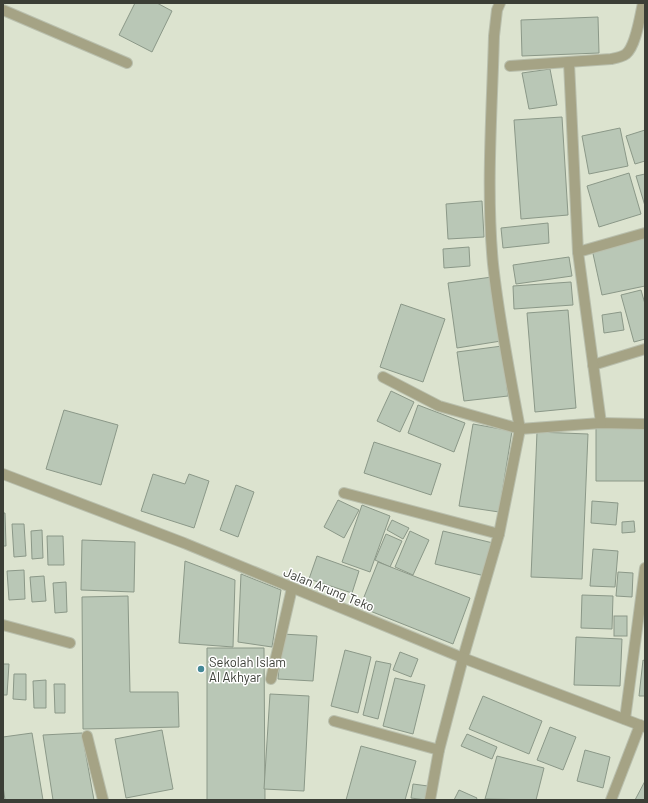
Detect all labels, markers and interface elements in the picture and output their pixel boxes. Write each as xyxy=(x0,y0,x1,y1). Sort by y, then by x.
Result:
street label: Jalan Arung Teko xyxy=(281,564,377,614)
place label: Sekolah Islam Al Akhyar xyxy=(209,654,286,685)
marker: Sekolah Islam Al Akhyar xyxy=(196,664,206,674)

